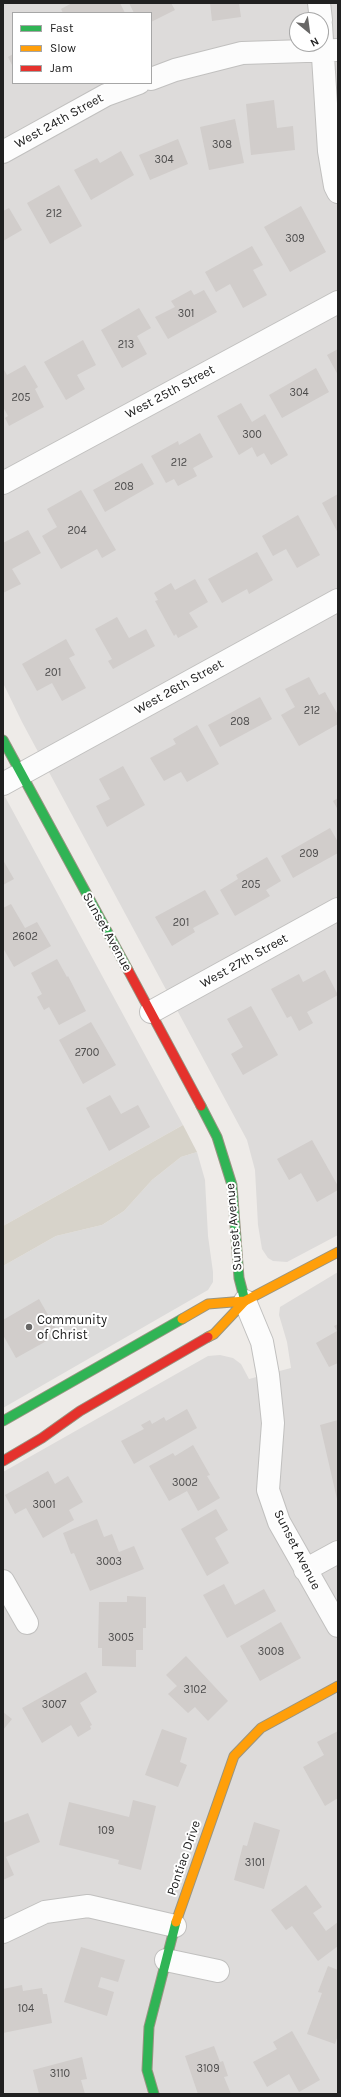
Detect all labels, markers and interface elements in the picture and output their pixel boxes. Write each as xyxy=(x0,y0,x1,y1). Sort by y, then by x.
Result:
legend xyxy=(12,12,152,84)
north arrow xyxy=(289,12,329,52)
text: Fast xyxy=(50,21,73,35)
text: N xyxy=(308,34,321,50)
text: Slow xyxy=(50,41,76,55)
text: Jam xyxy=(50,61,73,75)
street label: West 24th Street xyxy=(12,90,106,152)
house number: 308 xyxy=(212,138,232,152)
house number: 304 xyxy=(154,153,174,167)
house number: 212 xyxy=(46,207,62,221)
house number: 309 xyxy=(285,232,305,246)
house number: 301 xyxy=(178,307,194,321)
house number: 213 xyxy=(118,338,134,352)
street label: West 25th Street xyxy=(123,362,217,422)
house number: 304 xyxy=(289,386,309,400)
house number: 205 xyxy=(11,391,31,405)
house number: 300 xyxy=(242,428,262,442)
house number: 212 xyxy=(171,456,187,470)
house number: 208 xyxy=(114,480,134,494)
house number: 204 xyxy=(67,524,87,538)
street label: West 26th Street xyxy=(132,656,226,718)
house number: 201 xyxy=(45,666,61,680)
house number: 212 xyxy=(304,704,320,718)
house number: 208 xyxy=(230,715,250,729)
house number: 209 xyxy=(299,847,319,861)
house number: 205 xyxy=(241,878,261,892)
street label: Sunset Avenue xyxy=(79,890,135,974)
house number: 201 xyxy=(173,916,189,930)
house number: 2602 xyxy=(12,930,38,944)
street label: West 27th Street xyxy=(197,930,291,992)
house number: 2700 xyxy=(75,1046,99,1060)
street label: Sunset Avenue xyxy=(222,1183,246,1271)
place label: Community of Christ xyxy=(37,1312,107,1343)
marker: Community of Christ xyxy=(24,1322,34,1332)
house number: 3002 xyxy=(172,1476,198,1490)
house number: 3001 xyxy=(32,1498,56,1512)
street label: Sunset Avenue xyxy=(270,1507,324,1593)
house number: 3003 xyxy=(96,1555,122,1569)
house number: 3005 xyxy=(108,1631,134,1645)
house number: 3008 xyxy=(258,1645,284,1659)
house number: 3102 xyxy=(183,1683,207,1697)
house number: 3007 xyxy=(42,1698,66,1712)
street label: Pontiac Drive xyxy=(164,1818,204,1898)
house number: 109 xyxy=(98,1824,114,1838)
house number: 3101 xyxy=(245,1856,265,1870)
house number: 104 xyxy=(18,2002,34,2016)
house number: 3109 xyxy=(196,2062,220,2076)
house number: 3110 xyxy=(50,2067,70,2081)

